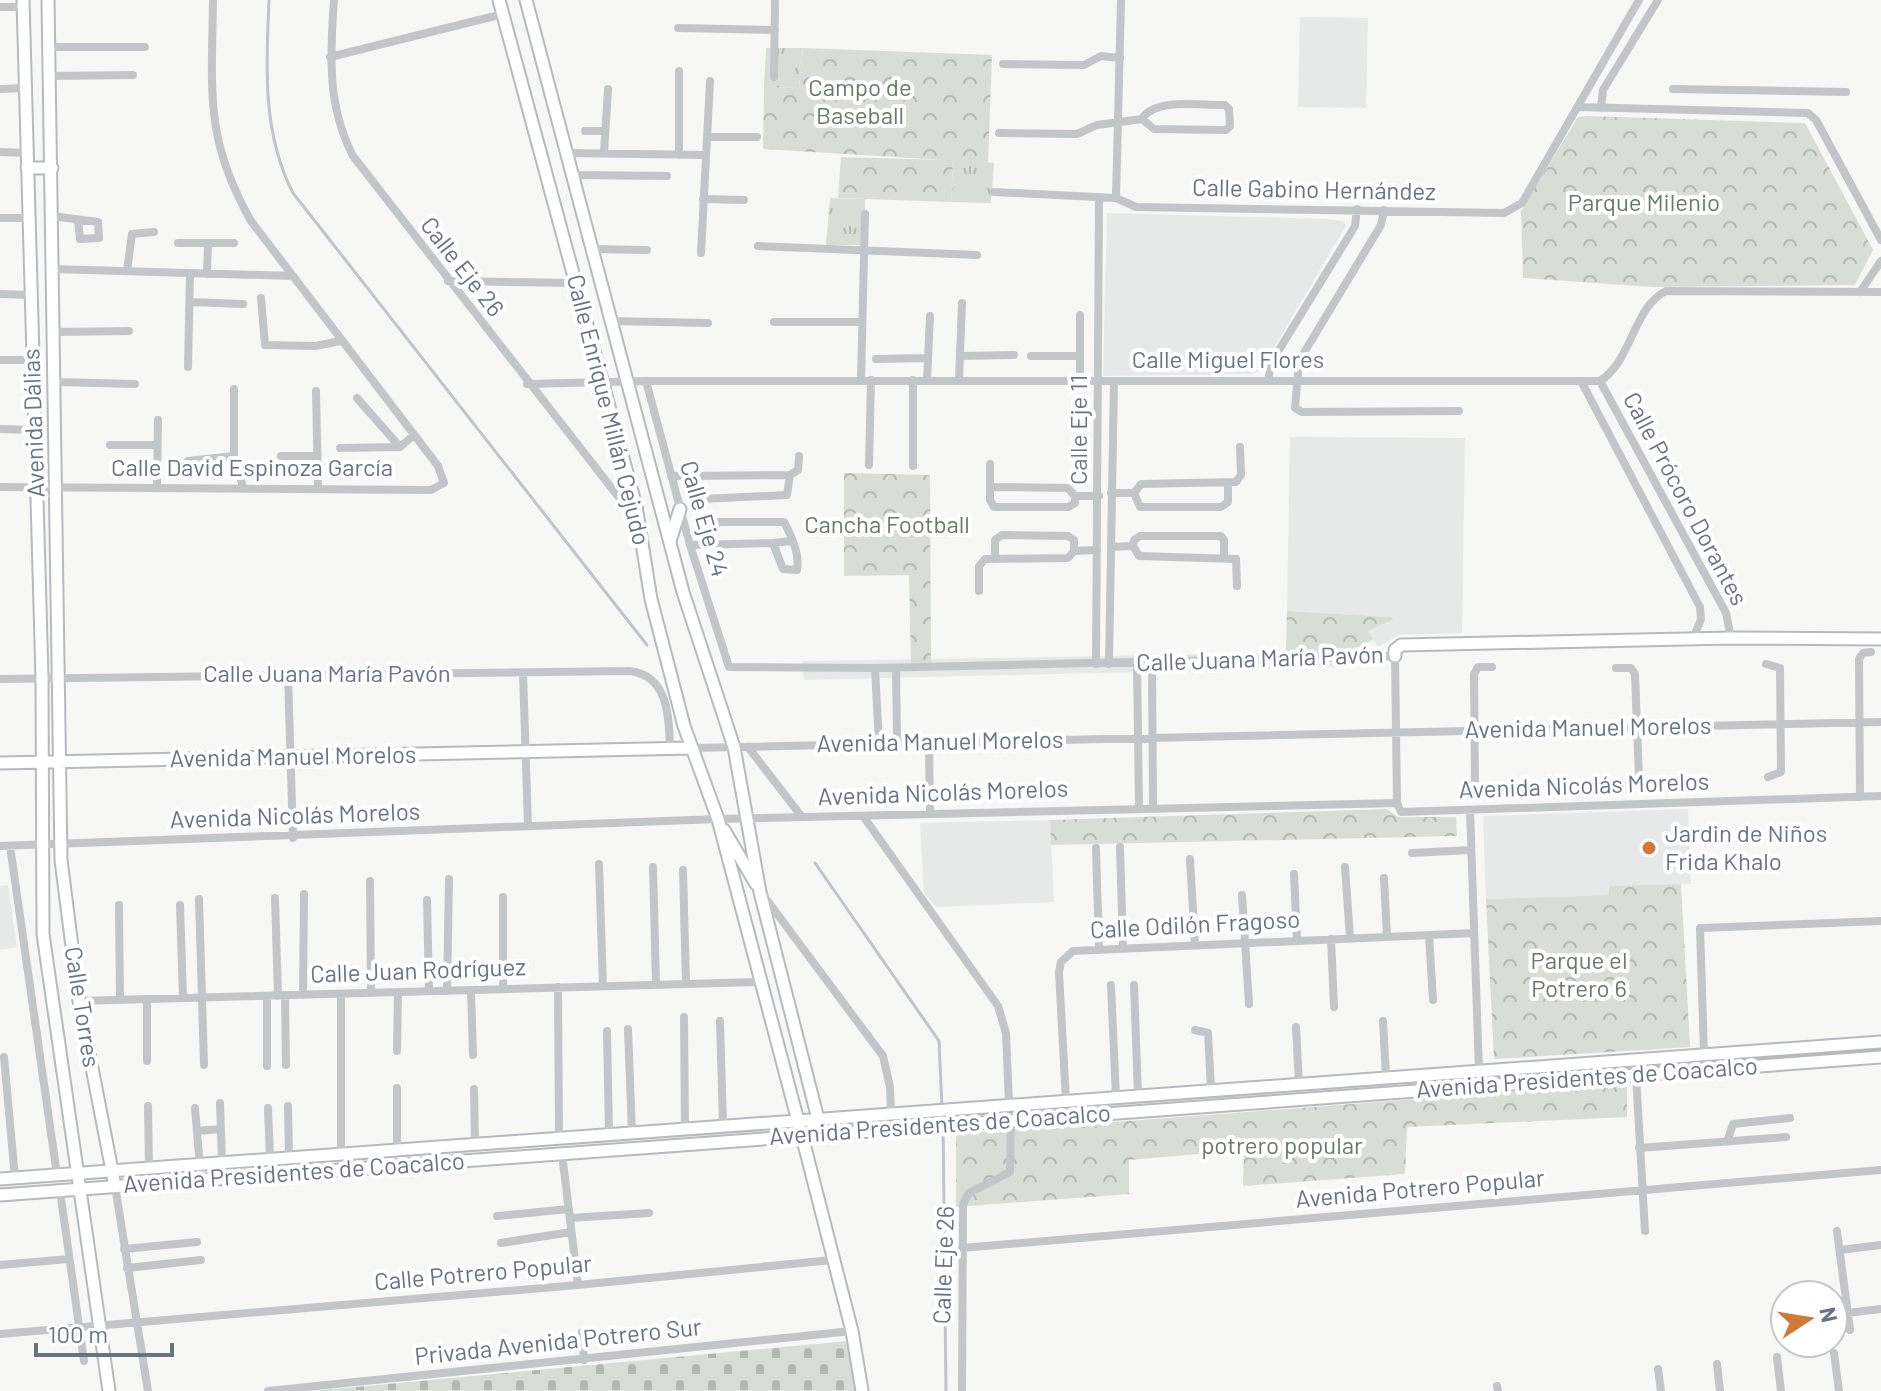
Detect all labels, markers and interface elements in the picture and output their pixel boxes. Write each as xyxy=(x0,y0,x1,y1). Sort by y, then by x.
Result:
park label: Campo de Baseball xyxy=(808,72,912,129)
street label: Calle Gabino Hernández xyxy=(1192,172,1436,205)
park label: Parque Milenio xyxy=(1568,187,1720,216)
street label: Calle Eje 26 xyxy=(415,210,511,322)
street label: Calle Enrique Millán Cejudo xyxy=(562,271,657,548)
street label: Calle Miguel Flores xyxy=(1132,344,1324,373)
street label: Avenida Dálias xyxy=(15,348,50,498)
street label: Calle Eje 11 xyxy=(1063,375,1092,485)
street label: Calle Prócoro Dorantes xyxy=(1618,387,1755,610)
street label: Calle David Espinoza García xyxy=(111,452,393,481)
street label: Calle Eje 24 xyxy=(675,457,736,580)
park label: Cancha Football xyxy=(804,509,970,538)
street label: Calle Juana María Pavón xyxy=(1136,639,1384,676)
street label: Calle Juana María Pavón xyxy=(203,658,451,687)
street label: Avenida Manuel Morelos xyxy=(1464,710,1712,743)
street label: Avenida Manuel Morelos xyxy=(816,724,1064,757)
street label: Avenida Manuel Morelos xyxy=(169,739,417,772)
street label: Avenida Nicolás Morelos xyxy=(1458,766,1710,803)
street label: Avenida Nicolás Morelos xyxy=(817,773,1069,810)
street label: Avenida Nicolás Morelos xyxy=(169,796,421,833)
place label: Jardin de Niños Frida Khalo xyxy=(1665,818,1827,875)
marker: Jardin de Niños Frida Khalo xyxy=(1640,839,1658,857)
street label: Calle Odilón Fragoso xyxy=(1089,904,1301,943)
street label: Calle Torres xyxy=(60,944,107,1069)
park label: Parque el Potrero 6 xyxy=(1531,945,1627,1002)
street label: Calle Juan Rodríguez xyxy=(310,951,526,988)
street label: Avenida Presidentes de Coacalco xyxy=(1415,1050,1759,1103)
street label: Avenida Presidentes de Coacalco xyxy=(768,1097,1112,1150)
park label: potrero popular xyxy=(1201,1130,1363,1159)
street label: Avenida Presidentes de Coacalco xyxy=(122,1145,466,1198)
street label: Avenida Potrero Popular xyxy=(1294,1162,1546,1213)
street label: Calle Eje 26 xyxy=(926,1205,959,1325)
street label: Calle Potrero Popular xyxy=(373,1248,593,1295)
north arrow xyxy=(1769,1279,1849,1359)
text: N xyxy=(1815,1305,1844,1324)
scale bar xyxy=(36,1307,172,1357)
street label: Privada Avenida Potrero Sur xyxy=(413,1311,703,1370)
text: 100 m xyxy=(48,1319,108,1348)

